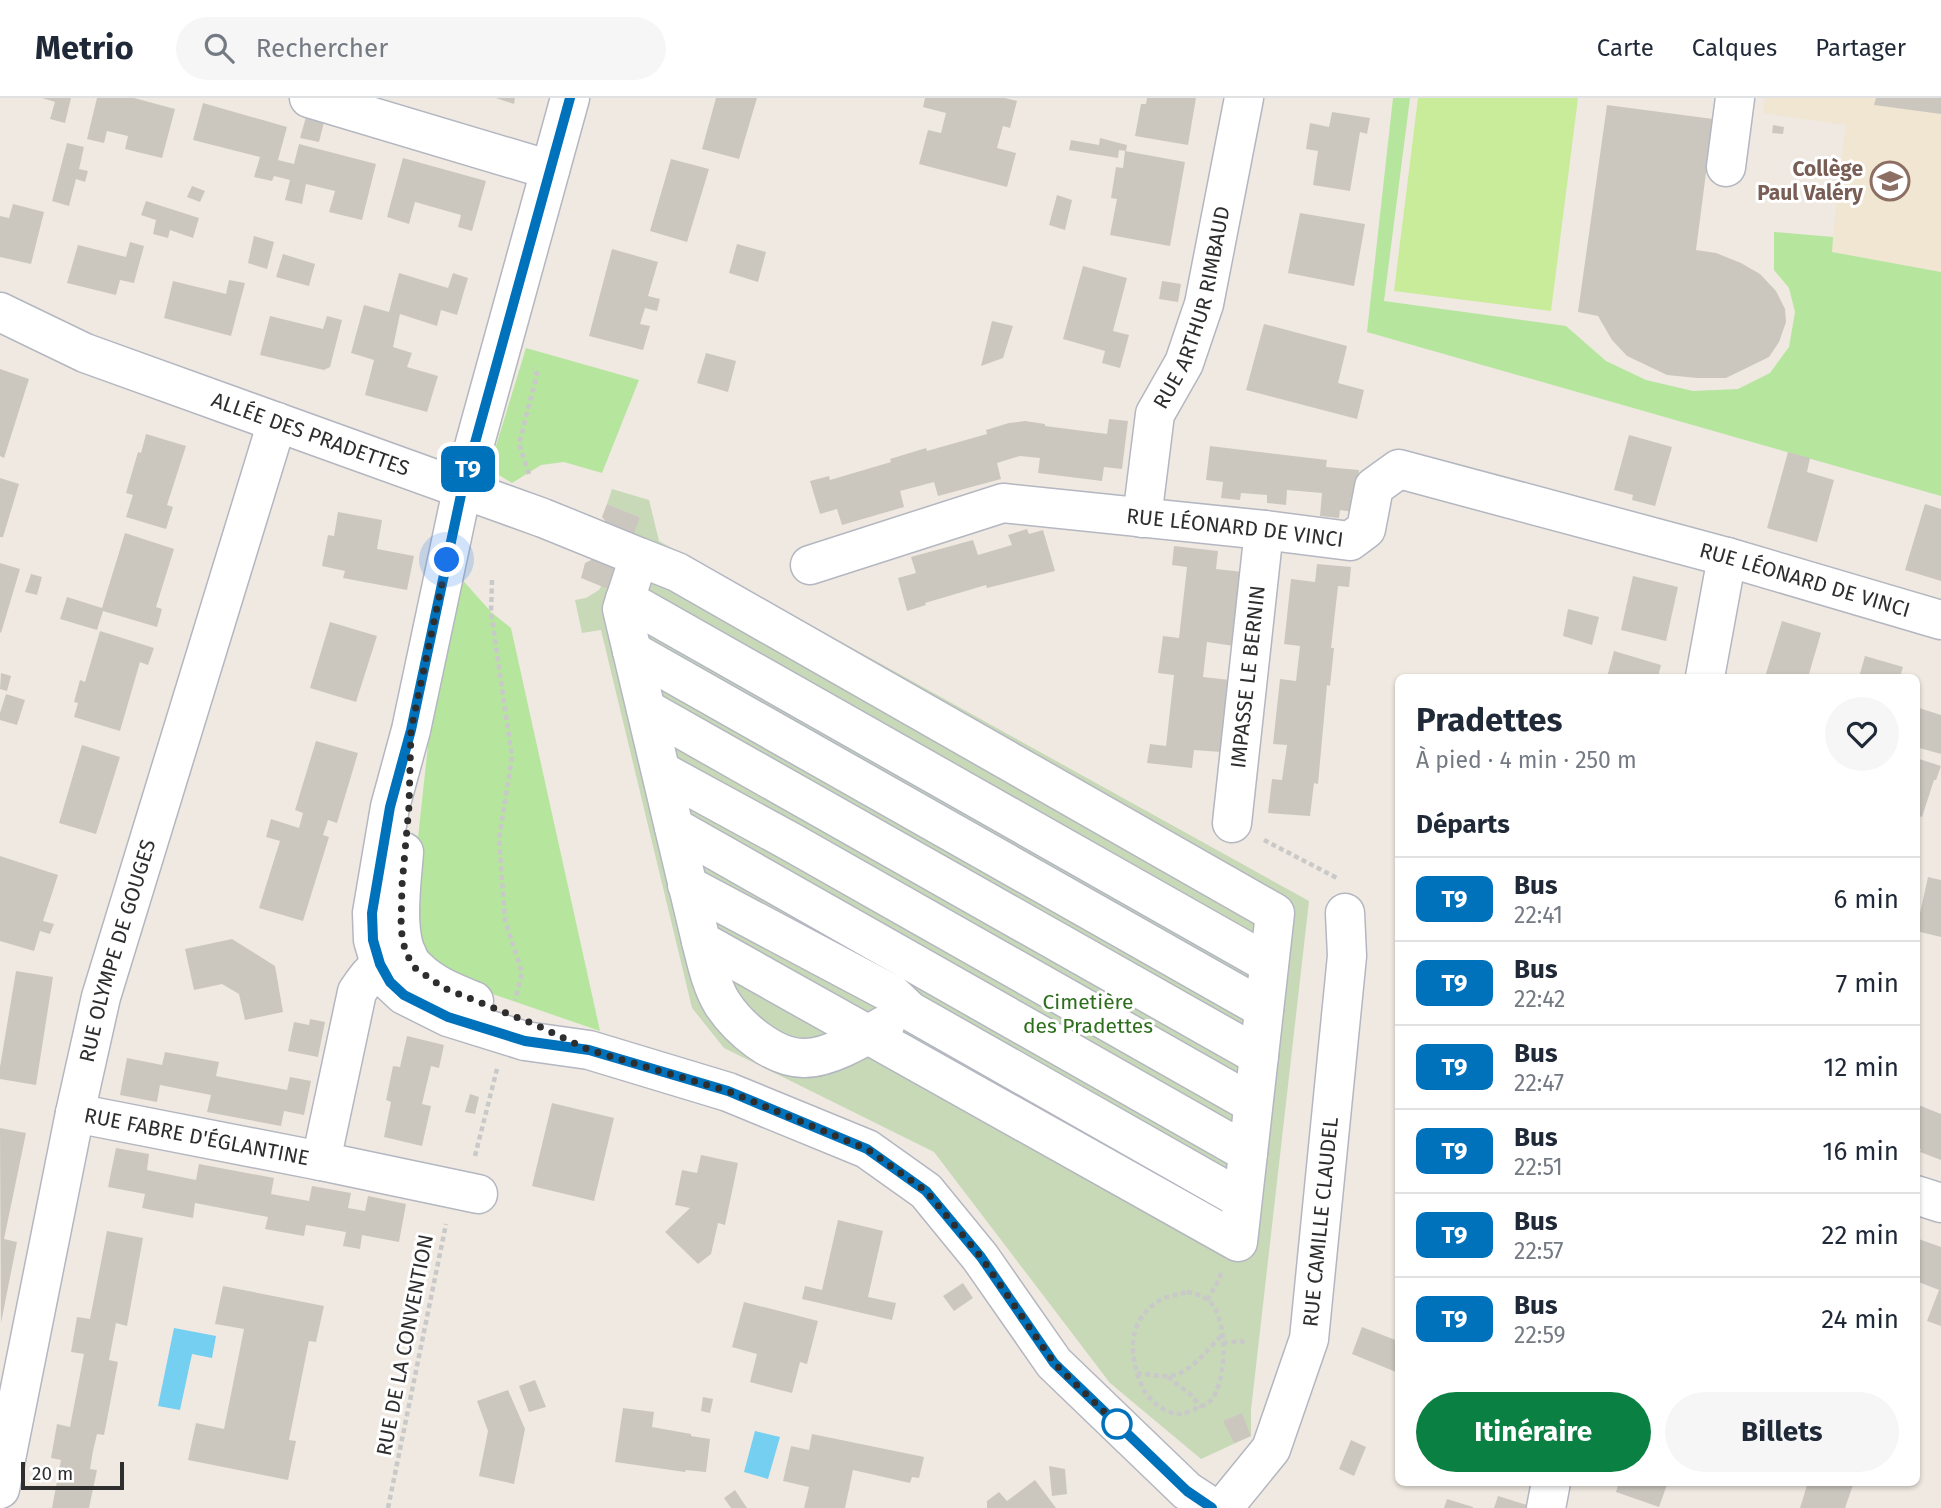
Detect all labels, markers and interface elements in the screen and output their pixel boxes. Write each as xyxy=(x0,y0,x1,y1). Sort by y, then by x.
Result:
search box xyxy=(176,17,666,80)
text: Metrio xyxy=(35,28,134,68)
icon: search xyxy=(200,29,238,67)
text: Rechercher xyxy=(256,33,388,64)
text: Carte xyxy=(1597,34,1654,62)
text: Calques xyxy=(1692,34,1777,62)
text: Partager xyxy=(1815,34,1906,62)
place label: Collège Paul Valéry xyxy=(1757,156,1863,206)
school or university icon: Collège Paul Valéry xyxy=(1869,160,1911,202)
street label: RUE ARTHUR RIMBAUD xyxy=(1148,204,1236,413)
street label: ALLÉE DES PRADETTES xyxy=(208,387,413,482)
line badge: T9 xyxy=(436,446,500,492)
text: T9 xyxy=(455,455,481,483)
street label: RUE LÉONARD DE VINCI xyxy=(1125,503,1345,553)
street label: RUE LÉONARD DE VINCI xyxy=(1697,537,1913,623)
your location xyxy=(429,542,464,577)
street label: IMPASSE LE BERNIN xyxy=(1225,584,1271,770)
button: heart xyxy=(1825,697,1899,771)
text: Pradettes xyxy=(1416,700,1562,740)
text: À pied · 4 min · 250 m xyxy=(1416,746,1637,774)
text: Départs xyxy=(1416,809,1510,840)
street label: RUE OLYMPE DE GOUGES xyxy=(74,836,161,1065)
text: Bus xyxy=(1514,870,1557,901)
text: 6 min xyxy=(1833,884,1899,915)
text: T9 xyxy=(1442,885,1467,913)
text: 22:41 xyxy=(1514,901,1563,929)
text: Bus xyxy=(1514,954,1557,985)
text: 7 min xyxy=(1836,968,1899,999)
text: T9 xyxy=(1442,969,1467,997)
text: 22:42 xyxy=(1514,985,1565,1013)
park label: Cimetière des Pradettes xyxy=(1023,989,1153,1039)
text: Bus xyxy=(1514,1038,1557,1069)
text: 12 min xyxy=(1823,1052,1899,1083)
text: T9 xyxy=(1442,1053,1467,1081)
text: 22:47 xyxy=(1514,1069,1564,1097)
street label: RUE FABRE D'ÉGLANTINE xyxy=(82,1102,311,1171)
street label: RUE CAMILLE CLAUDEL xyxy=(1297,1115,1344,1328)
text: Bus xyxy=(1514,1122,1557,1153)
text: 16 min xyxy=(1822,1136,1899,1167)
text: T9 xyxy=(1442,1137,1467,1165)
text: 22:51 xyxy=(1514,1153,1563,1181)
text: Bus xyxy=(1514,1206,1557,1237)
text: 22 min xyxy=(1822,1220,1899,1251)
text: T9 xyxy=(1442,1221,1467,1249)
street label: RUE DE LA CONVENTION xyxy=(371,1232,439,1458)
text: 22:57 xyxy=(1514,1237,1564,1265)
text: Bus xyxy=(1514,1290,1557,1321)
text: 24 min xyxy=(1821,1304,1899,1335)
text: T9 xyxy=(1442,1305,1467,1333)
text: 22:59 xyxy=(1514,1321,1566,1349)
button: Itinéraire xyxy=(1416,1392,1651,1472)
button: Billets xyxy=(1665,1392,1899,1472)
unlabelled marker xyxy=(1102,1409,1132,1439)
scale bar xyxy=(21,1459,124,1491)
text: 20 m xyxy=(32,1462,73,1485)

